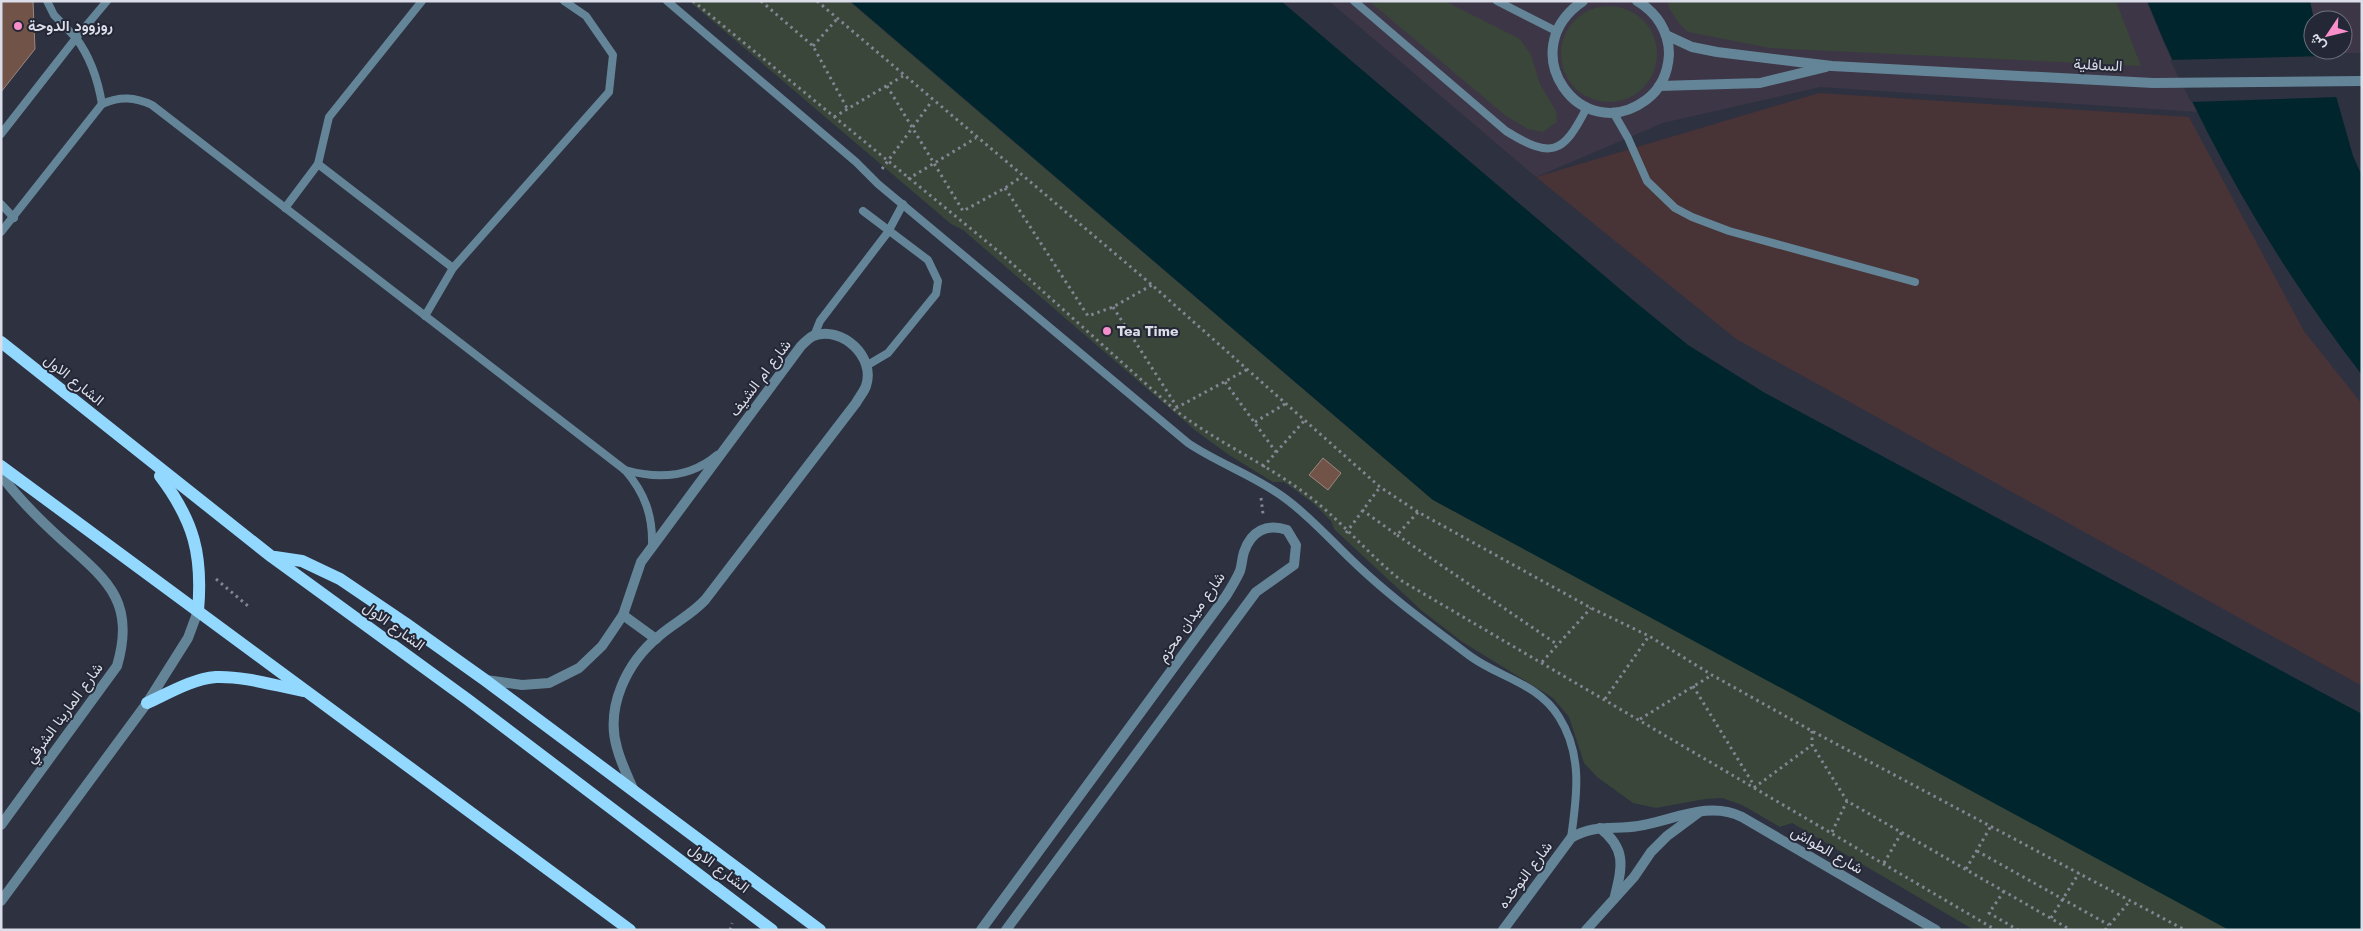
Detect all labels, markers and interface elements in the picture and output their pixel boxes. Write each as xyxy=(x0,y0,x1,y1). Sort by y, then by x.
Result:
north arrow xyxy=(2303,10,2353,60)
place label: روزوود الدوحة xyxy=(28,15,113,37)
marker: روزوود الدوحة xyxy=(12,20,24,32)
text: ش xyxy=(2304,30,2330,55)
street label: السافلية xyxy=(2073,53,2123,77)
place label: Tea Time xyxy=(1117,320,1179,342)
marker: Tea Time xyxy=(1101,325,1113,337)
street label: شارع ام الشيف xyxy=(724,335,796,421)
street label: الشارع الاول xyxy=(39,349,109,411)
street label: شارع ميدان محزم xyxy=(1152,567,1231,667)
street label: الشارع الاول xyxy=(359,596,429,656)
street label: شارع المارينا الشرقي xyxy=(20,658,110,769)
street label: شارع الطواش xyxy=(1787,820,1867,880)
street label: شارع النوخده xyxy=(1492,837,1558,913)
street label: الشارع الاول xyxy=(684,838,754,898)

